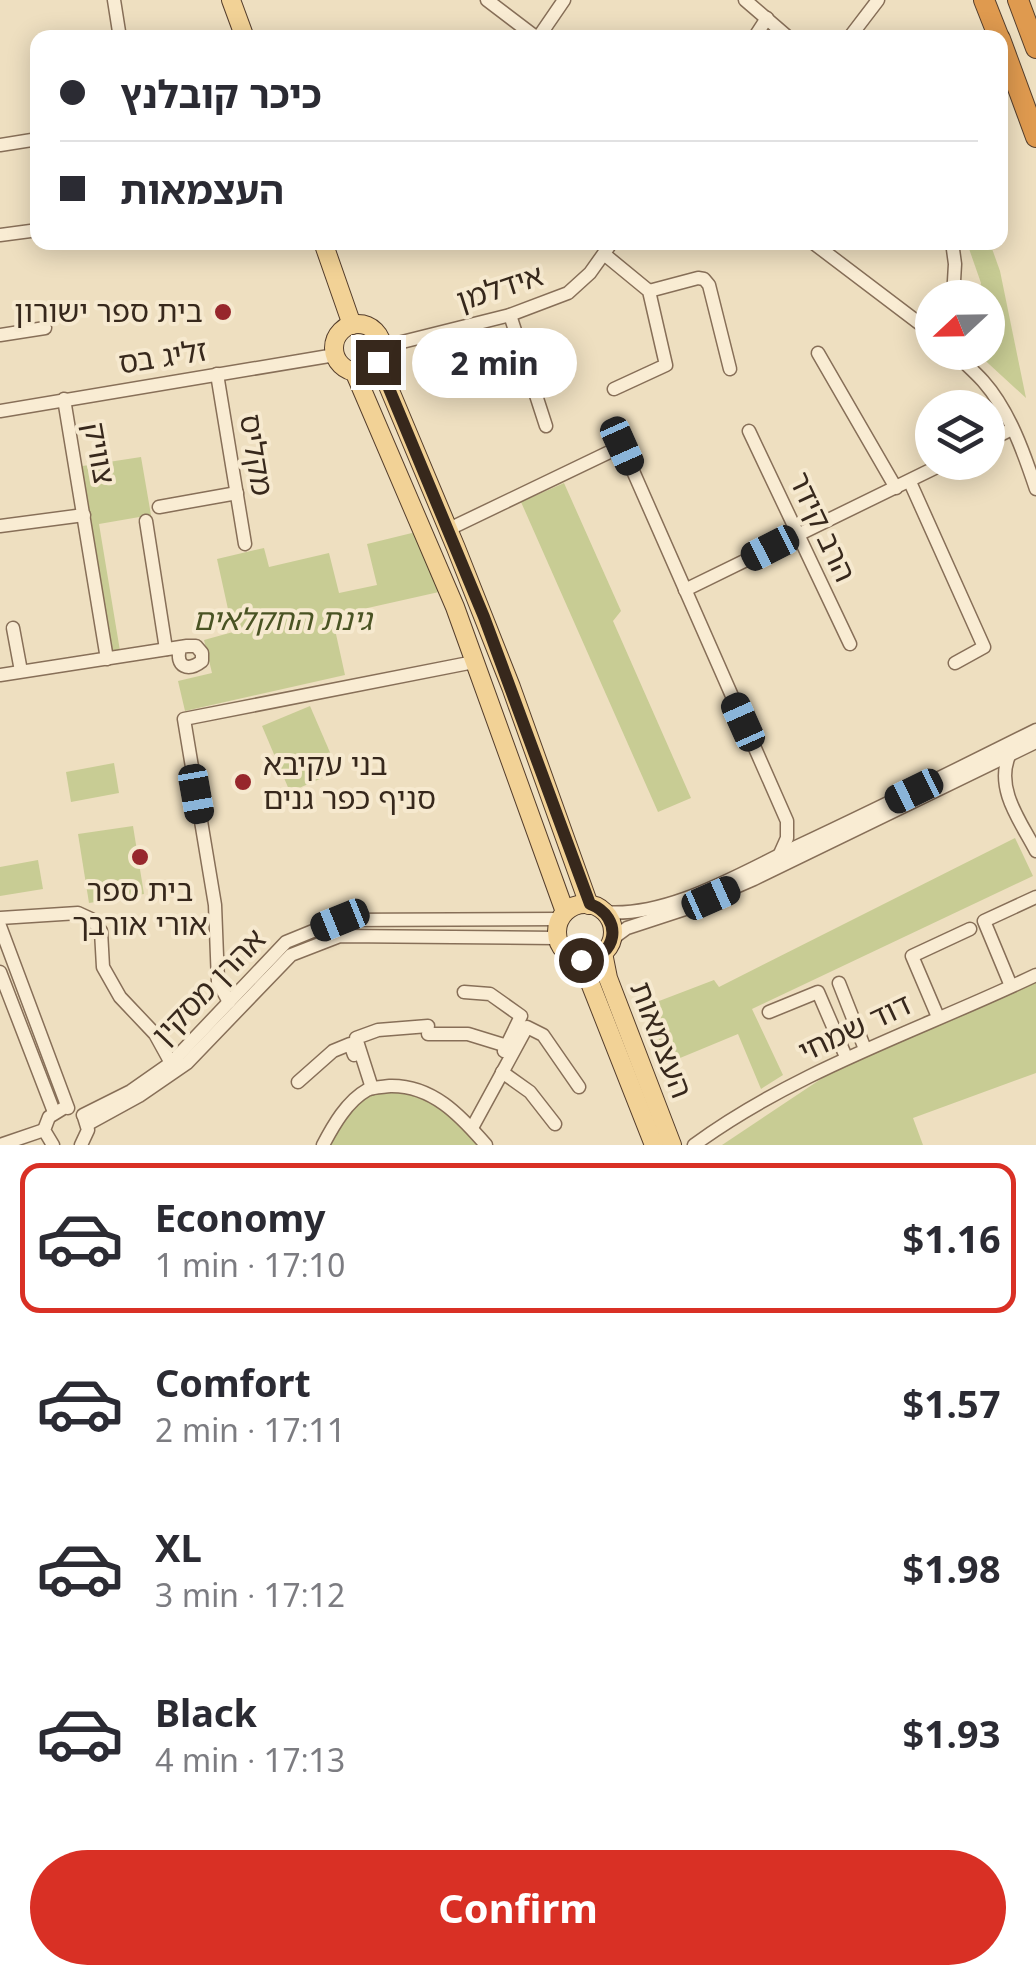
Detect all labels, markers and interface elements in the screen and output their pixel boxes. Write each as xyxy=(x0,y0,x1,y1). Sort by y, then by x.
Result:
text: כיכר קובלנץ xyxy=(120,67,322,119)
text: העצמאות xyxy=(120,163,284,215)
street label: אידלמן xyxy=(451,253,548,320)
north arrow xyxy=(915,280,1005,370)
map controls xyxy=(915,280,1005,480)
place label: בית ספר ישורון xyxy=(14,290,203,331)
marker: בית ספר ישורון xyxy=(212,301,234,323)
callout: 2 min xyxy=(413,327,578,397)
street label: זליג בס xyxy=(115,328,210,383)
route end xyxy=(356,340,401,385)
text: 2 min xyxy=(450,341,539,384)
button: layers xyxy=(915,390,1005,480)
street label: מקליס xyxy=(231,411,284,499)
car xyxy=(596,412,648,480)
street label: צוויק xyxy=(75,418,126,487)
street label: הרב קידר xyxy=(780,465,867,588)
car xyxy=(736,521,804,575)
park label: גינת החקלאים xyxy=(192,598,373,639)
car xyxy=(717,688,769,756)
place label: בני עקיבא סניף כפר גנים xyxy=(263,743,436,818)
car xyxy=(176,762,216,826)
car xyxy=(880,764,948,818)
marker: בני עקיבא סניף כפר גנים xyxy=(232,771,254,793)
marker: בית ספר אורי אורבך xyxy=(129,846,151,868)
place label: בית ספר אורי אורבך xyxy=(72,869,208,944)
car xyxy=(677,872,745,924)
car xyxy=(307,895,373,945)
street label: אהרן מסקין xyxy=(142,919,274,1053)
route start xyxy=(559,938,604,983)
street label: העצמאות xyxy=(621,975,703,1104)
street label: דוד שמחי xyxy=(791,983,917,1071)
text: Economy xyxy=(155,1191,326,1243)
icon: car xyxy=(35,1193,125,1283)
text: $1.16 xyxy=(902,1212,1001,1264)
text: 1 min · 17:10 xyxy=(155,1243,345,1286)
text: Comfort xyxy=(155,1356,311,1408)
icon: car xyxy=(35,1358,125,1448)
text: $1.57 xyxy=(902,1377,1001,1429)
text: 2 min · 17:11 xyxy=(155,1408,345,1451)
text: XL xyxy=(155,1521,202,1573)
icon: car xyxy=(35,1523,125,1613)
text: $1.98 xyxy=(902,1542,1001,1594)
text: 3 min · 17:12 xyxy=(155,1573,345,1616)
text: Black xyxy=(155,1686,257,1738)
icon: car xyxy=(35,1688,125,1778)
text: $1.93 xyxy=(902,1707,1001,1759)
text: 4 min · 17:13 xyxy=(155,1738,345,1781)
button: Confirm xyxy=(30,1850,1006,1965)

